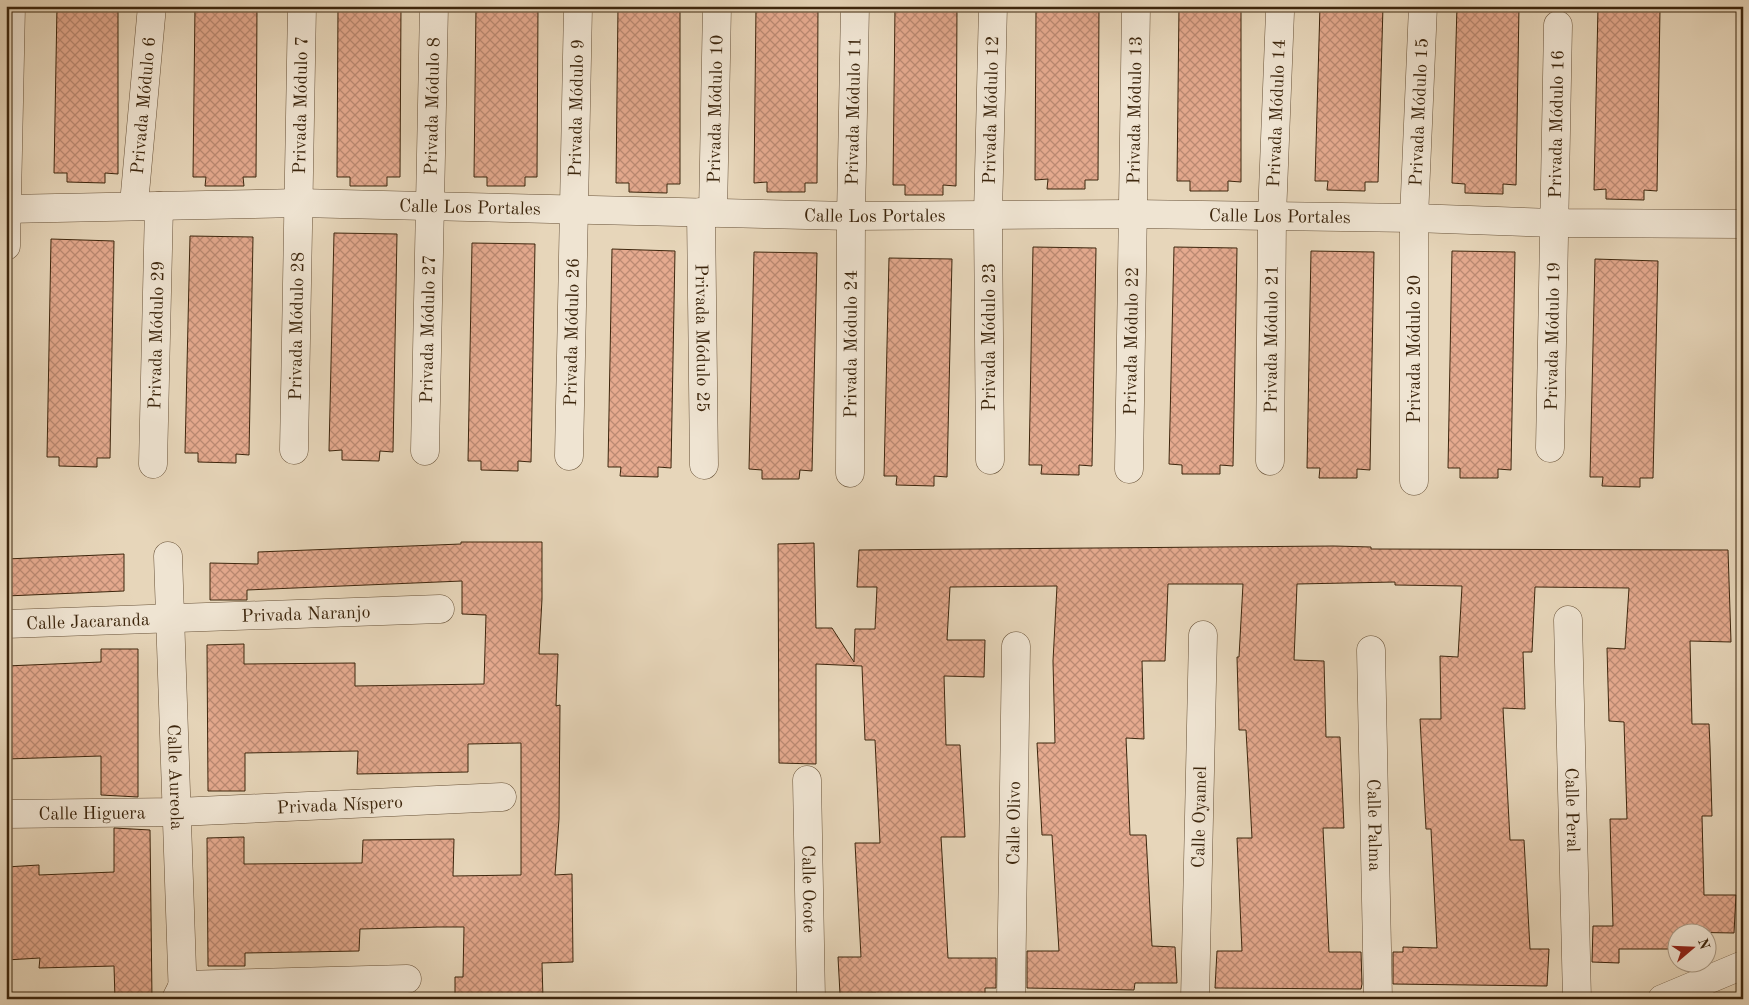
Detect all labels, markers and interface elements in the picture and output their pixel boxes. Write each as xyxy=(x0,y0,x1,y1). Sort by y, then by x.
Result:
street label: Privada Módulo 10 xyxy=(706,35,726,183)
street label: Privada Módulo 6 xyxy=(129,36,159,175)
street label: Privada Módulo 7 xyxy=(291,36,311,174)
street label: Privada Módulo 12 xyxy=(981,36,1002,185)
street label: Privada Módulo 13 xyxy=(1125,36,1146,184)
street label: Privada Módulo 8 xyxy=(423,37,443,175)
street label: Privada Módulo 11 xyxy=(844,37,864,185)
street label: Privada Módulo 15 xyxy=(1407,38,1432,187)
street label: Privada Módulo 9 xyxy=(567,39,587,177)
street label: Privada Módulo 14 xyxy=(1265,39,1289,188)
street label: Privada Módulo 16 xyxy=(1547,50,1568,199)
street label: Calle Los Portales xyxy=(399,197,541,219)
street label: Calle Los Portales xyxy=(804,207,946,226)
street label: Calle Los Portales xyxy=(1209,207,1351,227)
street label: Privada Módulo 28 xyxy=(287,252,308,400)
street label: Privada Módulo 27 xyxy=(418,255,439,404)
street label: Privada Módulo 26 xyxy=(562,258,583,406)
street label: Privada Módulo 29 xyxy=(146,261,168,410)
street label: Privada Módulo 19 xyxy=(1543,262,1564,410)
street label: Privada Módulo 23 xyxy=(981,263,999,411)
street label: Privada Módulo 25 xyxy=(692,264,711,412)
street label: Privada Módulo 21 xyxy=(1262,265,1282,413)
street label: Privada Módulo 22 xyxy=(1122,267,1142,415)
street label: Privada Módulo 24 xyxy=(842,270,861,418)
street label: Privada Módulo 20 xyxy=(1406,275,1424,423)
street label: Privada Naranjo xyxy=(241,603,371,626)
street label: Calle Jacaranda xyxy=(26,611,150,633)
street label: Calle Aureola xyxy=(164,724,185,830)
street label: Calle Oyamel xyxy=(1190,766,1210,868)
street label: Calle Peral xyxy=(1562,767,1582,853)
street label: Calle Palma xyxy=(1364,779,1383,871)
street label: Calle Olivo xyxy=(1005,781,1024,865)
street label: Privada Níspero xyxy=(276,794,403,817)
street label: Calle Higuera xyxy=(38,804,146,824)
street label: Calle Ocote xyxy=(798,845,818,933)
north arrow xyxy=(1666,922,1716,972)
text: N xyxy=(1695,937,1712,952)

